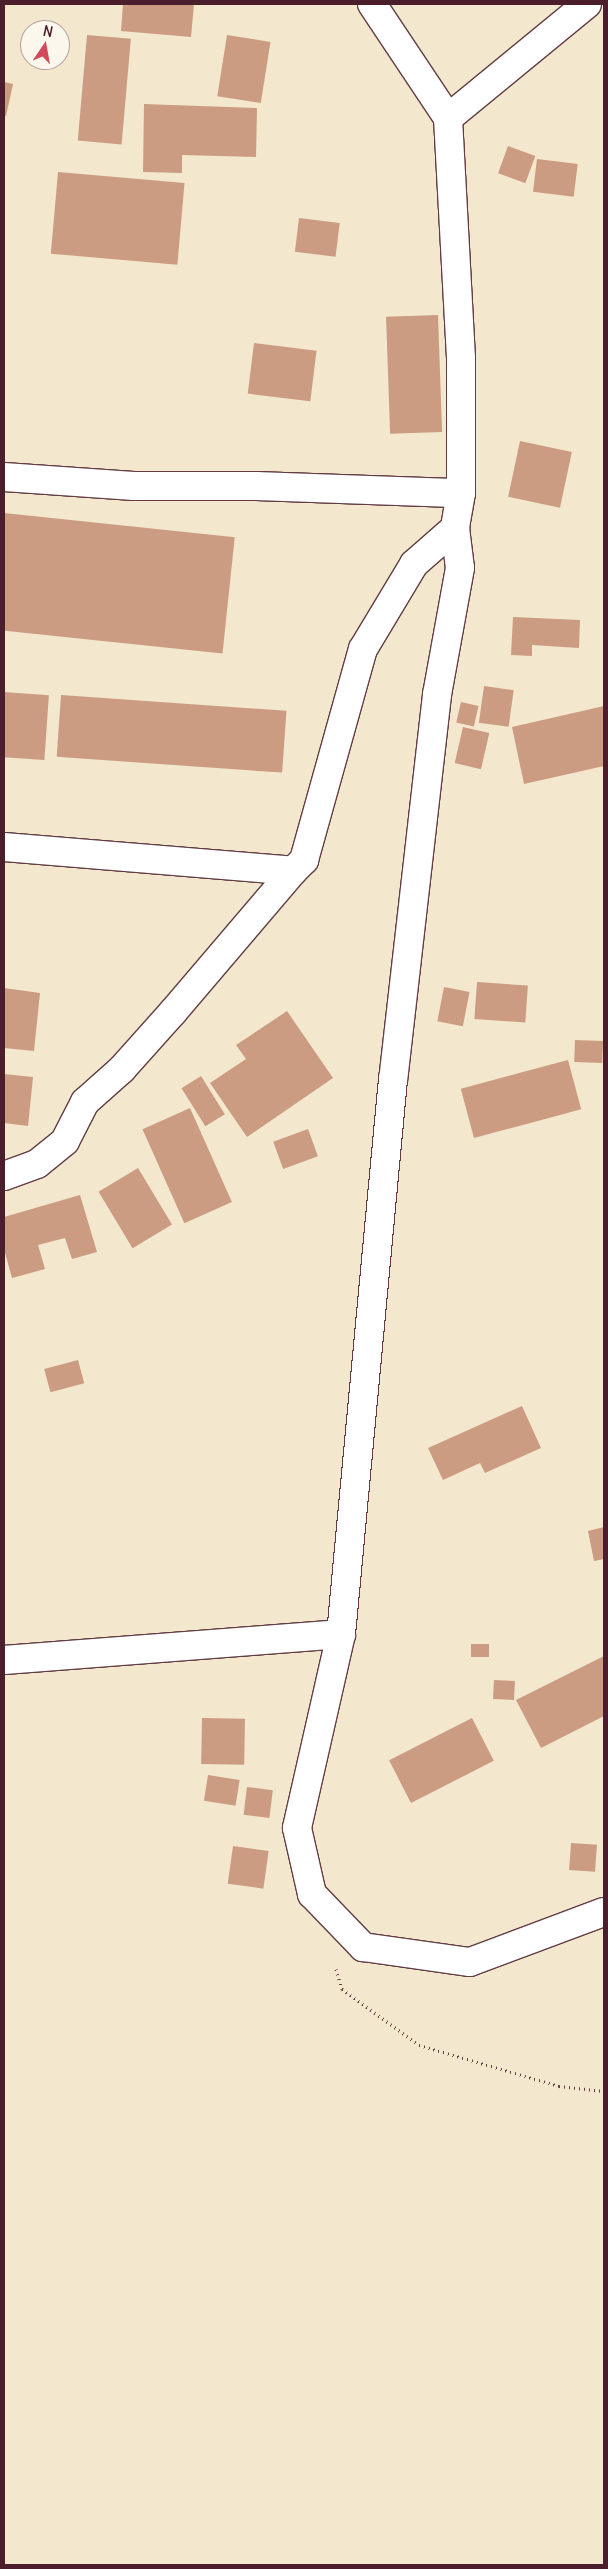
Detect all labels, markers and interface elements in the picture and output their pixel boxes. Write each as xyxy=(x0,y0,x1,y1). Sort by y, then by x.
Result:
north arrow xyxy=(20,20,70,70)
text: N xyxy=(41,21,55,41)

